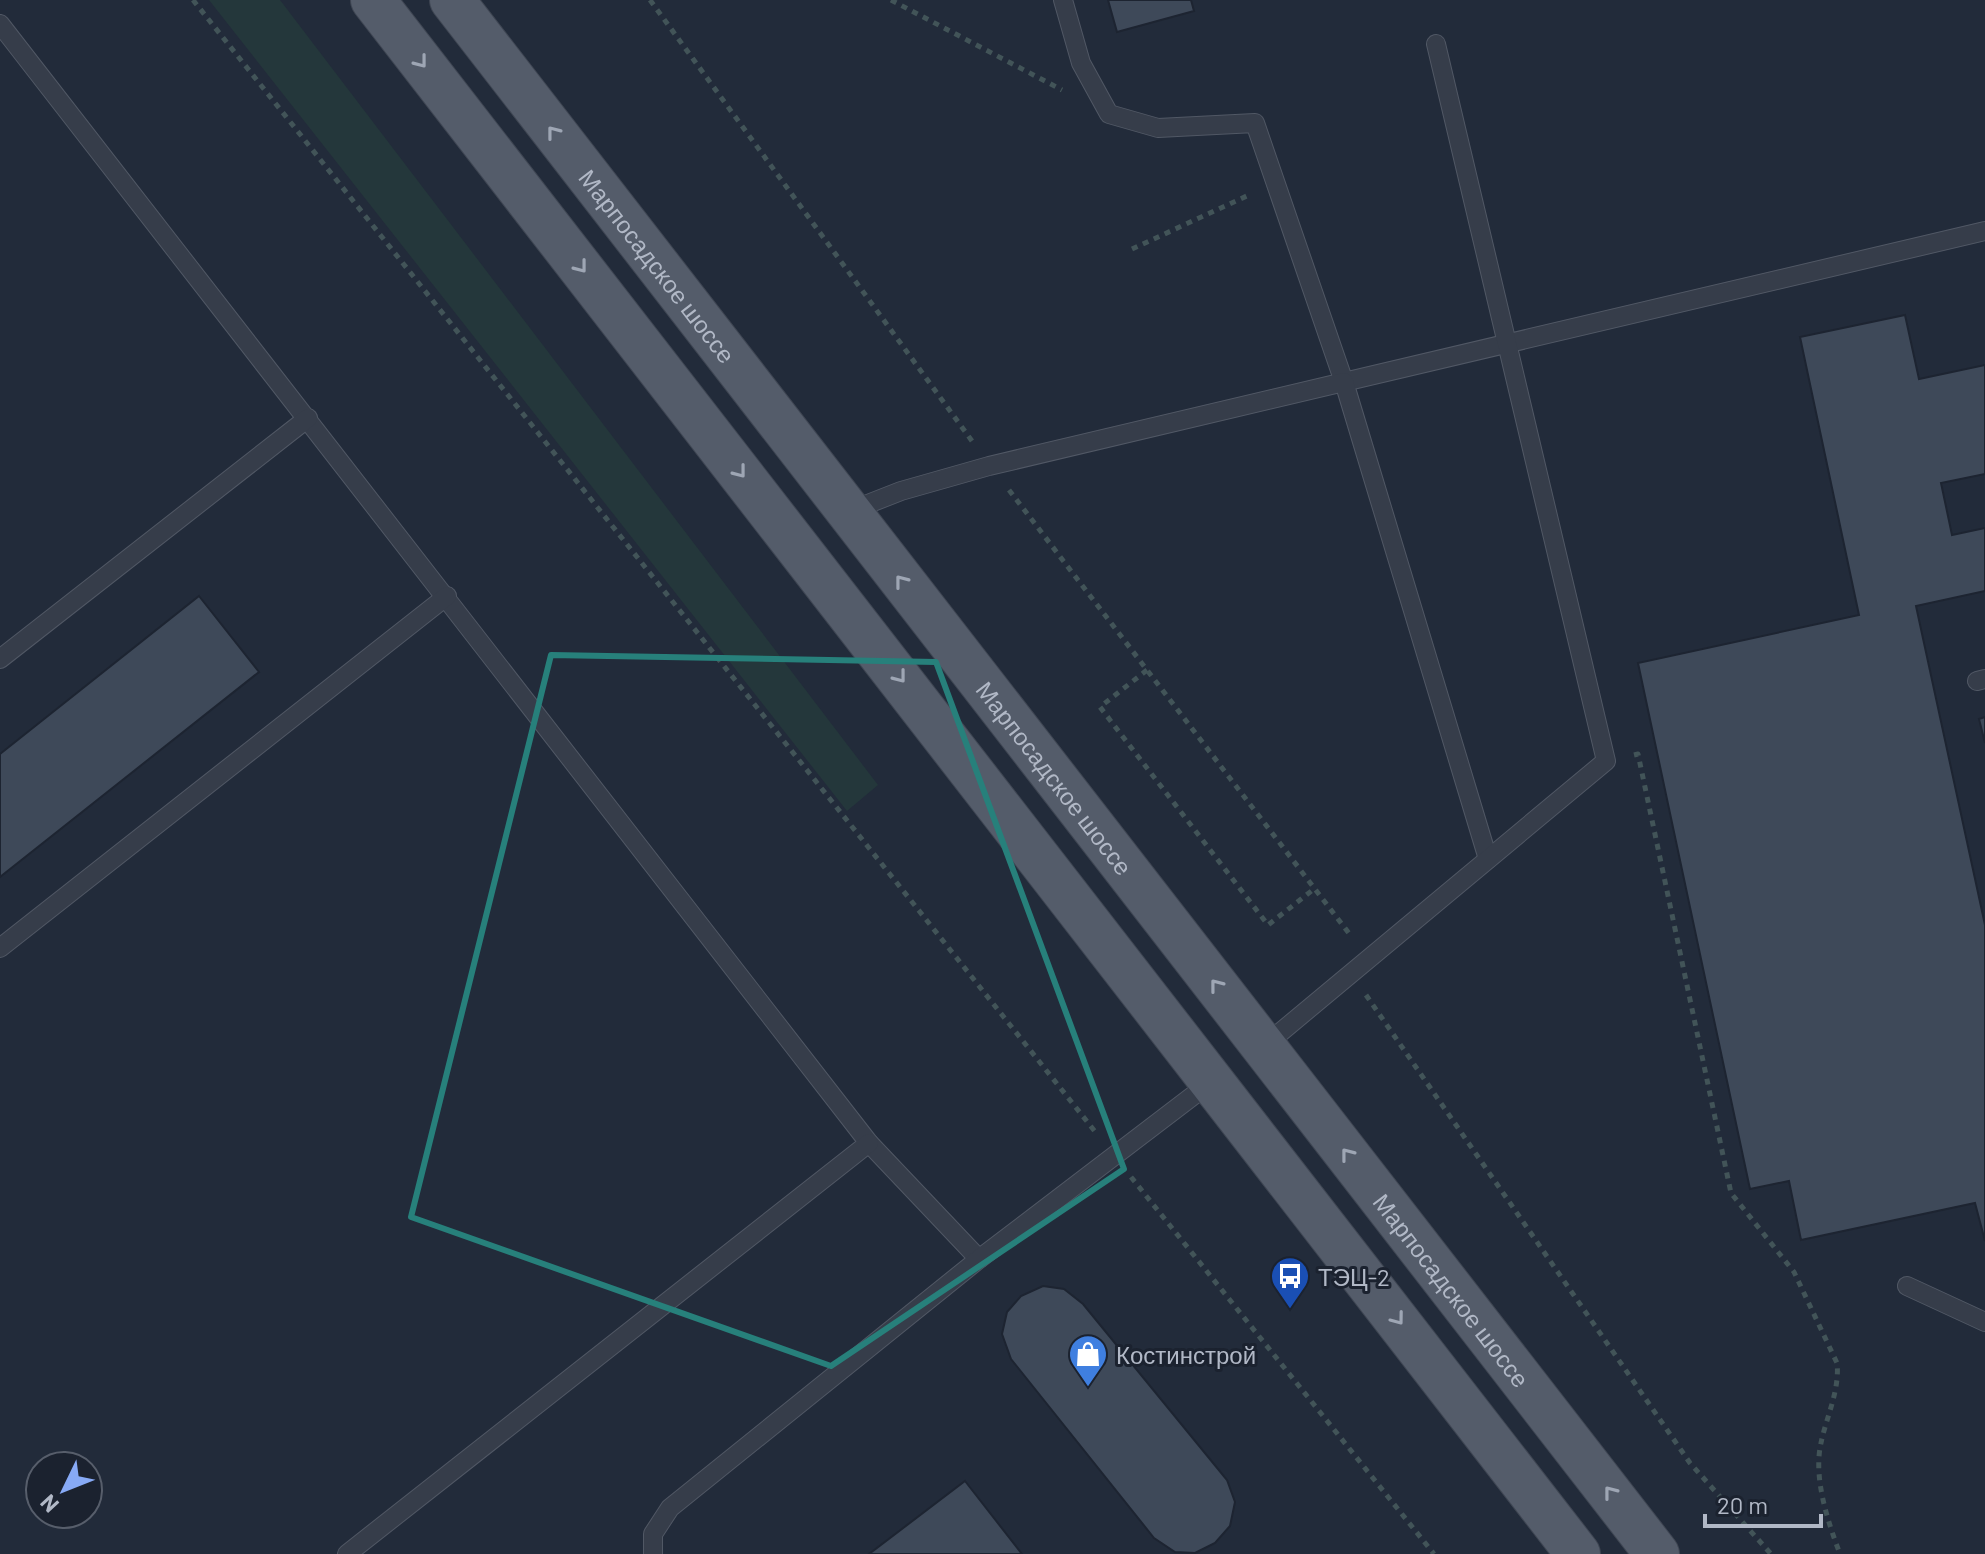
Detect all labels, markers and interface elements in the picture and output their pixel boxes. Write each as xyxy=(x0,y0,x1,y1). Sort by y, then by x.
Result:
one-way arrow xyxy=(411,53,425,67)
one-way arrow xyxy=(549,126,563,141)
street label: Марпосадское шоссе xyxy=(574,163,742,368)
one-way arrow xyxy=(571,258,585,273)
one-way arrow xyxy=(731,463,745,478)
one-way arrow xyxy=(896,576,911,590)
one-way arrow xyxy=(890,668,905,682)
street label: Марпосадское шоссе xyxy=(971,675,1139,880)
one-way arrow xyxy=(1211,979,1225,994)
one-way arrow xyxy=(1343,1148,1357,1163)
street label: Марпосадское шоссе xyxy=(1368,1187,1536,1392)
bus stop icon: ТЭЦ-2 xyxy=(1269,1255,1311,1310)
place label: ТЭЦ-2 xyxy=(1318,1262,1390,1291)
one-way arrow xyxy=(1389,1310,1403,1325)
shop icon: Костинстрой xyxy=(1067,1333,1109,1388)
place label: Костинстрой xyxy=(1116,1340,1256,1369)
north arrow xyxy=(24,1450,104,1530)
scale bar xyxy=(1705,1478,1821,1528)
one-way arrow xyxy=(1605,1486,1619,1501)
text: N xyxy=(34,1490,63,1519)
text: 20 m xyxy=(1717,1490,1768,1519)

